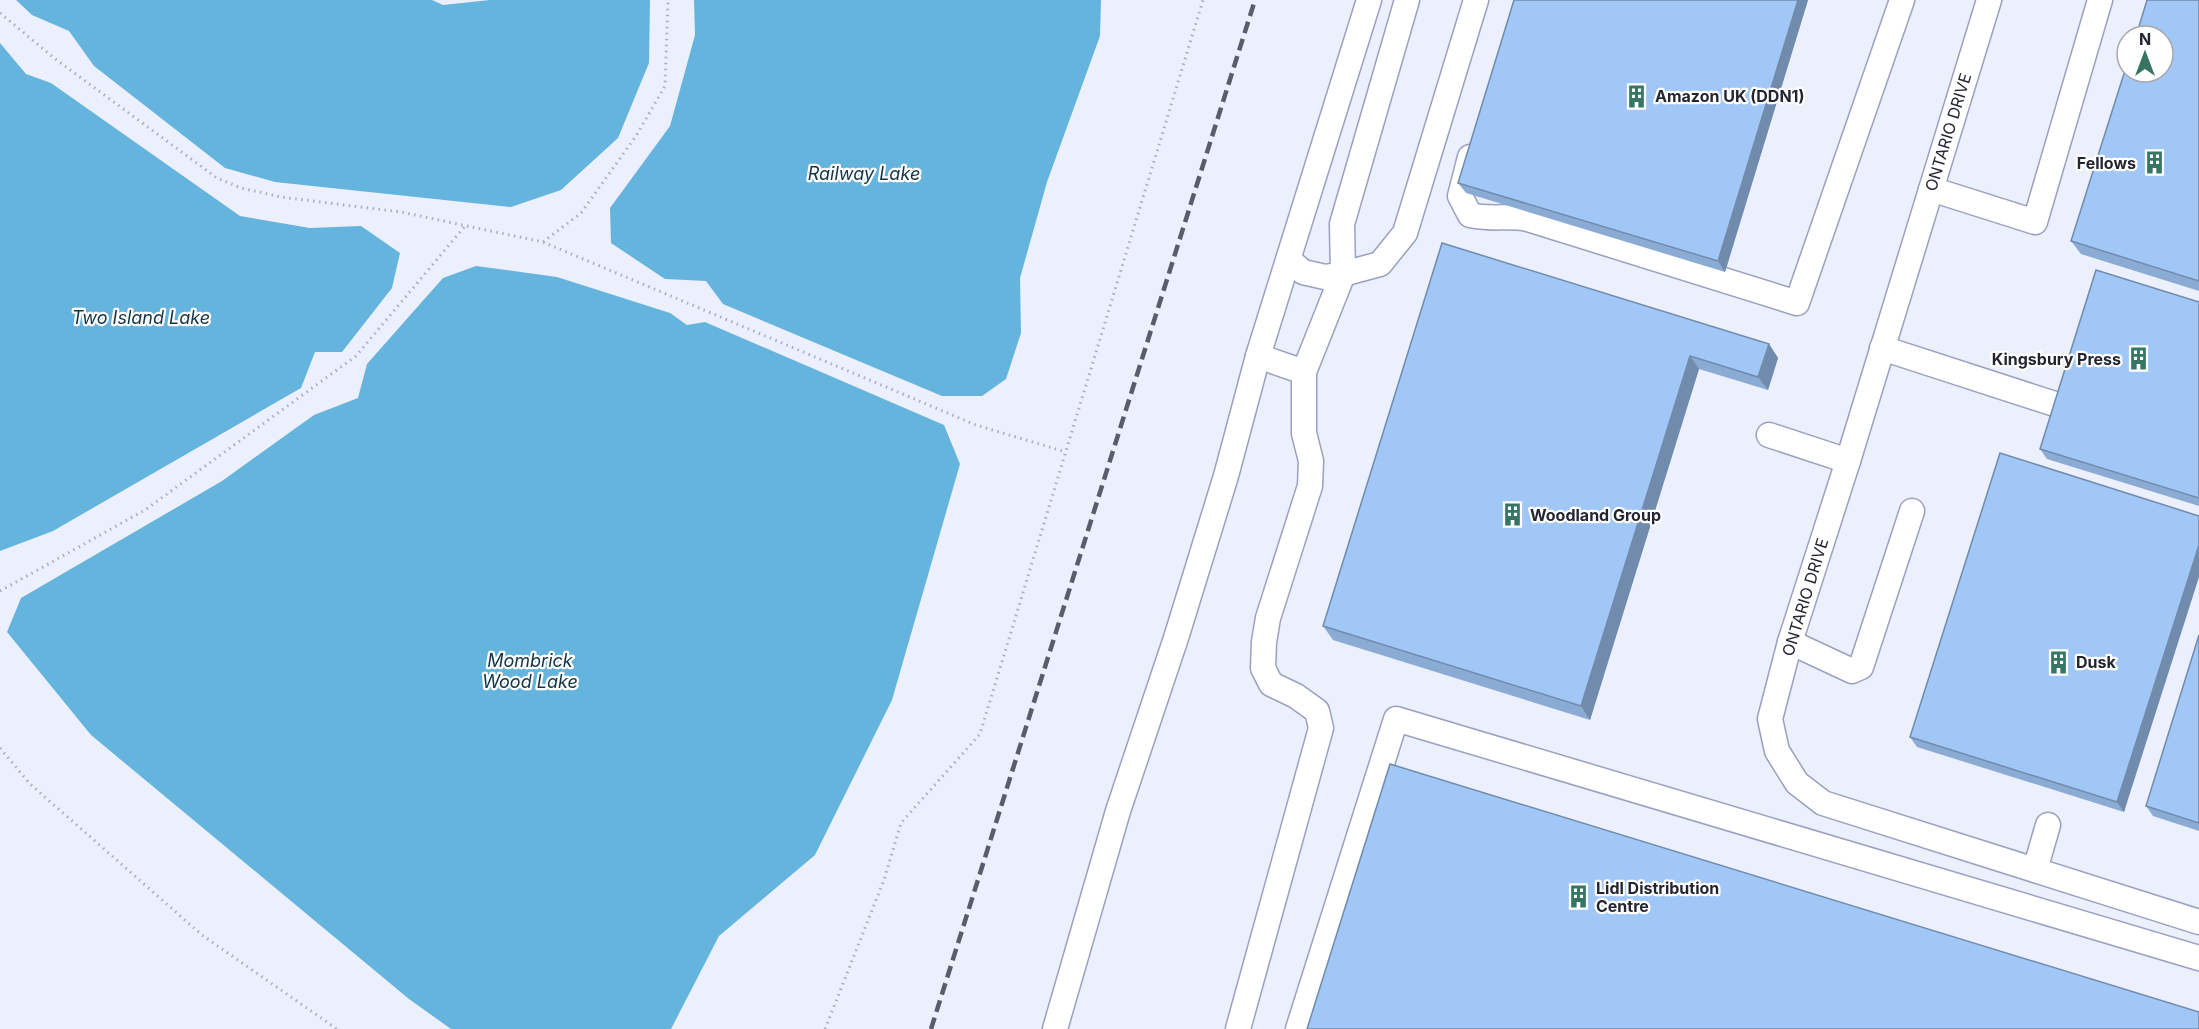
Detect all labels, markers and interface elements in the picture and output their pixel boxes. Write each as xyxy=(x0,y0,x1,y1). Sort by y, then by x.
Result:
north arrow xyxy=(2115,24,2175,84)
text: N xyxy=(2139,29,2151,49)
street label: ONTARIO DRIVE xyxy=(1921,71,1975,193)
building icon: Amazon UK (DDN1) xyxy=(1624,83,1650,109)
place label: Amazon UK (DDN1) xyxy=(1655,86,1805,106)
building icon: Fellows xyxy=(2141,150,2167,176)
place label: Fellows xyxy=(2077,153,2136,173)
water label: Railway Lake xyxy=(808,163,920,184)
water label: Two Island Lake xyxy=(72,307,210,328)
building icon: Kingsbury Press xyxy=(2126,346,2152,372)
place label: Kingsbury Press xyxy=(1992,349,2121,369)
building icon: Woodland Group xyxy=(1499,502,1525,528)
place label: Woodland Group xyxy=(1530,505,1661,525)
street label: ONTARIO DRIVE xyxy=(1778,536,1832,658)
building icon: Dusk xyxy=(2045,649,2071,675)
water label: Mombrick Wood Lake xyxy=(482,650,578,692)
place label: Dusk xyxy=(2076,652,2116,672)
place label: Lidl Distribution Centre xyxy=(1596,878,1719,916)
building icon: Lidl Distribution Centre xyxy=(1565,884,1591,910)

